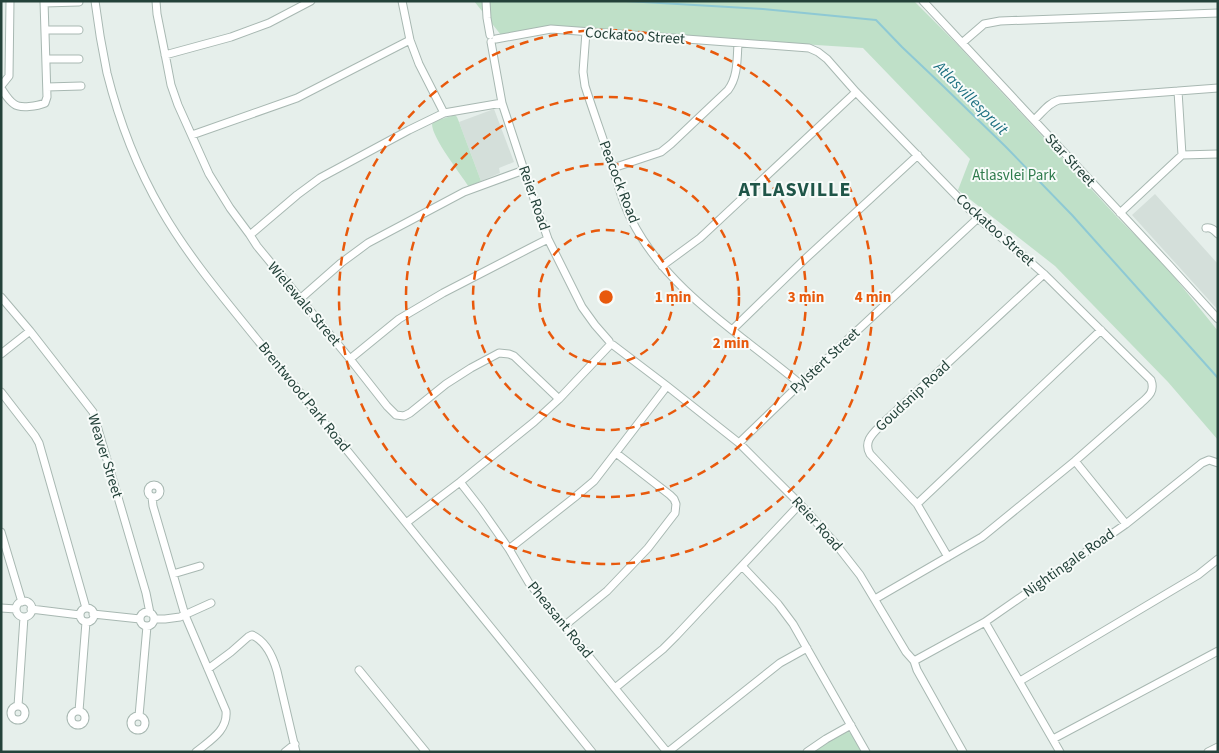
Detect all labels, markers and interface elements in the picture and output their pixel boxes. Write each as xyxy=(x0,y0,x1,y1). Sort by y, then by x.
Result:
street label: Cockatoo Street xyxy=(584,22,686,50)
water label: Atlasvillespruit xyxy=(928,55,1013,140)
street label: Star Street xyxy=(1040,129,1100,191)
street label: Peacock Road xyxy=(594,138,644,226)
street label: Reier Road xyxy=(513,163,555,233)
park label: Atlasvlei Park xyxy=(972,165,1056,186)
district label: ATLASVILLE xyxy=(738,176,851,204)
street label: Cockatoo Street xyxy=(951,189,1039,271)
street label: Wielewale Street xyxy=(262,257,346,351)
text: 1 min xyxy=(655,287,691,308)
text: 3 min xyxy=(788,287,824,308)
text: 4 min xyxy=(855,287,891,308)
centre of rings xyxy=(597,288,615,306)
street label: Pylstert Street xyxy=(785,323,865,399)
text: 2 min xyxy=(713,333,749,354)
street label: Brentwood Park Road xyxy=(253,337,355,457)
street label: Goudsnip Road xyxy=(871,356,955,436)
street label: Weaver Street xyxy=(82,411,128,501)
street label: Reier Road xyxy=(787,492,847,556)
street label: Nightingale Road xyxy=(1019,524,1119,602)
street label: Pheasant Road xyxy=(522,577,598,663)

